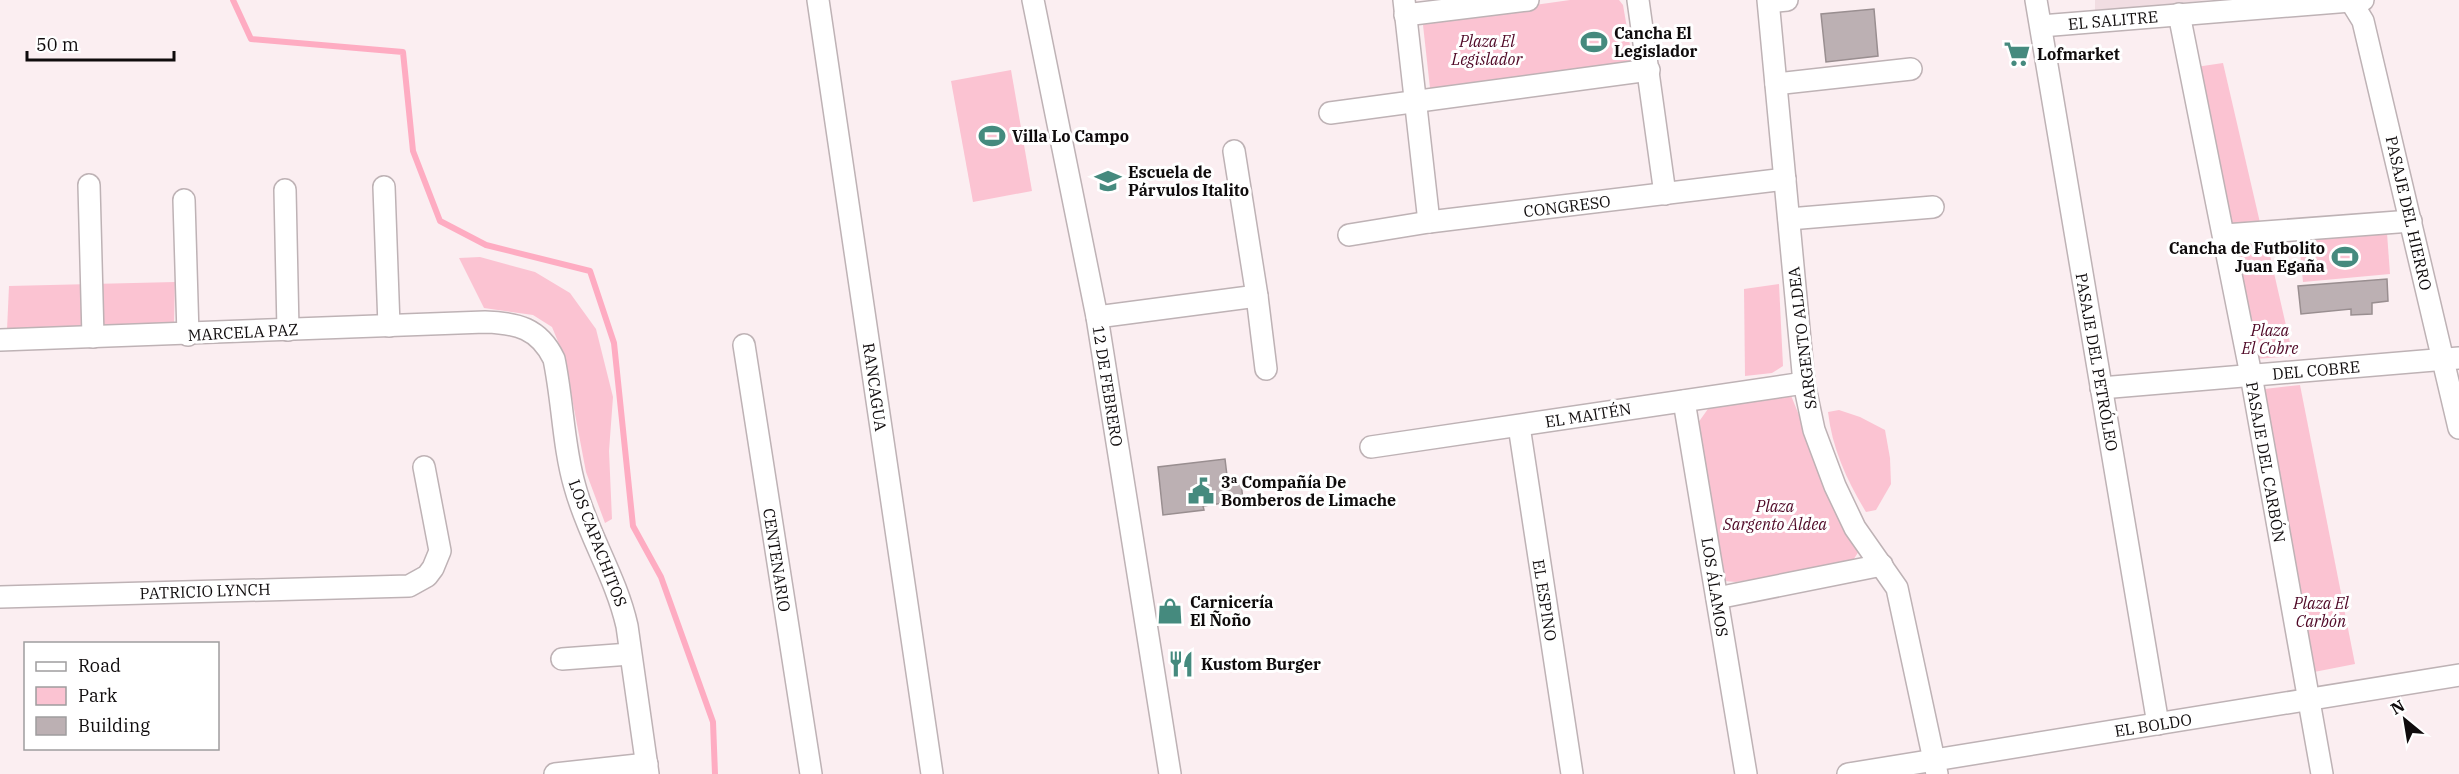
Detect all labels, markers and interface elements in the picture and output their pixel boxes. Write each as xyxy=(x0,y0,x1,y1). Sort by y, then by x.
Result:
street label: EL SALITRE xyxy=(2067,6,2159,34)
place label: Cancha El Legislador xyxy=(1614,23,1698,61)
scale bar xyxy=(27,24,174,62)
sports icon: Cancha El Legislador xyxy=(1579,27,1609,57)
park label: Plaza El Legislador xyxy=(1451,31,1523,69)
text: 50 m xyxy=(36,33,79,56)
supermarket icon: Lofmarket xyxy=(2002,39,2032,69)
place label: Lofmarket xyxy=(2037,44,2120,64)
sports icon: Villa Lo Campo xyxy=(977,121,1007,151)
place label: Villa Lo Campo xyxy=(1012,126,1129,146)
street label: PASAJE DEL HIERRO xyxy=(2381,134,2437,292)
place label: Escuela de Párvulos Italito xyxy=(1128,162,1249,200)
school or university icon: Escuela de Párvulos Italito xyxy=(1093,166,1123,196)
street label: CONGRESO xyxy=(1522,191,1612,221)
place label: Cancha de Futbolito Juan Egaña xyxy=(2169,238,2325,276)
sports icon: Cancha de Futbolito Juan Egaña xyxy=(2330,242,2360,272)
street label: SARGENTO ALDEA xyxy=(1783,266,1821,410)
street label: PASAJE DEL PETRÓLEO xyxy=(2071,271,2124,453)
street label: MARCELA PAZ xyxy=(187,319,299,345)
park label: Plaza El Cobre xyxy=(2241,320,2298,358)
street label: 12 DE FEBRERO xyxy=(1089,324,1127,448)
street label: RANCAGUA xyxy=(859,342,891,432)
street label: DEL COBRE xyxy=(2271,356,2361,384)
street label: PASAJE DEL CARBÓN xyxy=(2242,380,2291,544)
street label: EL MAITÉN xyxy=(1543,397,1633,432)
place label: 3ª Compañía De Bomberos de Limache xyxy=(1221,472,1396,510)
public building icon: 3ª Compañía De Bomberos de Limache xyxy=(1186,476,1216,506)
street label: LOS CAPACHITOS xyxy=(565,477,631,609)
park label: Plaza Sargento Aldea xyxy=(1722,496,1827,534)
street label: CENTENARIO xyxy=(759,507,795,613)
street label: LOS ÁLAMOS xyxy=(1697,536,1734,638)
street label: EL ESPINO xyxy=(1529,558,1561,642)
street label: PATRICIO LYNCH xyxy=(139,579,271,603)
place label: Carnicería El Ñoño xyxy=(1190,592,1273,630)
park label: Plaza El Carbón xyxy=(2292,593,2349,631)
shop icon: Carnicería El Ñoño xyxy=(1155,596,1185,626)
legend xyxy=(24,642,219,750)
restaurant icon: Kustom Burger xyxy=(1166,649,1196,679)
text: Road xyxy=(78,654,121,677)
place label: Kustom Burger xyxy=(1201,654,1321,674)
text: Park xyxy=(78,684,118,707)
north arrow xyxy=(2375,690,2435,750)
text: N xyxy=(2387,695,2408,719)
street label: EL BOLDO xyxy=(2113,709,2193,741)
text: Building xyxy=(78,714,150,737)

